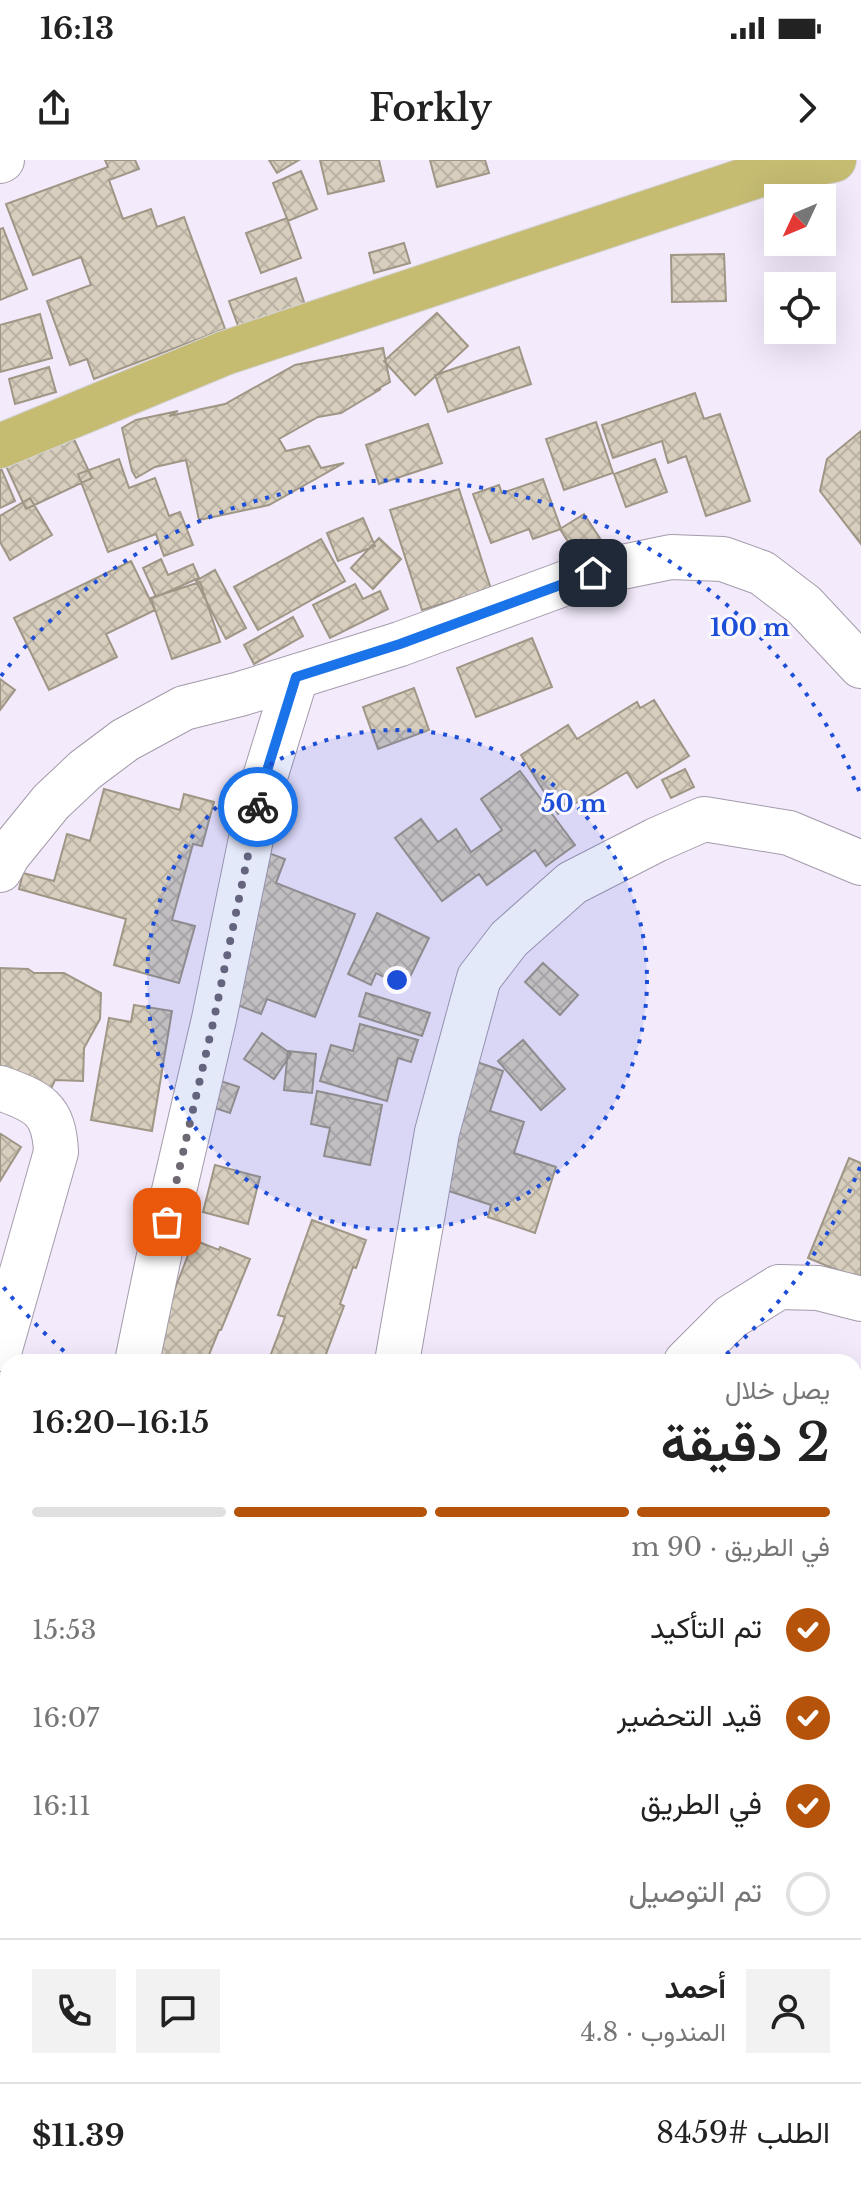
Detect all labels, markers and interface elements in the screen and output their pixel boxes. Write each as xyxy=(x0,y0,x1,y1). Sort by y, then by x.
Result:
text: 16:13 xyxy=(40,10,114,47)
icon: share xyxy=(32,86,76,130)
text: Forkly xyxy=(369,86,492,131)
icon: forward xyxy=(785,86,829,130)
north arrow xyxy=(764,184,836,256)
map controls xyxy=(764,184,836,344)
button: locate xyxy=(764,272,836,344)
pin xyxy=(559,539,627,607)
icon: home xyxy=(571,551,615,595)
text: 100 m xyxy=(710,613,790,642)
courier xyxy=(218,767,298,847)
icon: bike xyxy=(236,785,280,829)
text: 50 m xyxy=(541,789,607,818)
centre of rings xyxy=(383,966,411,994)
pin xyxy=(133,1188,201,1256)
icon: bag xyxy=(145,1200,189,1244)
text: يصل خلال xyxy=(725,1374,830,1406)
text: 16:15–16:20 xyxy=(32,1404,209,1441)
text: 2 دقيقة xyxy=(660,1411,830,1475)
text: في الطريق · 90 m xyxy=(632,1531,830,1563)
icon: check xyxy=(786,1608,830,1652)
text: تم التأكيد xyxy=(650,1609,762,1646)
text: 15:53 xyxy=(32,1614,97,1646)
icon: check xyxy=(786,1696,830,1740)
text: قيد التحضير xyxy=(617,1697,762,1734)
text: 16:07 xyxy=(32,1702,99,1734)
icon: check xyxy=(786,1784,830,1828)
text: في الطريق xyxy=(640,1785,762,1822)
text: 16:11 xyxy=(32,1790,91,1822)
text: تم التوصيل xyxy=(628,1873,762,1910)
button: phone xyxy=(32,1969,116,2053)
button: chat xyxy=(136,1969,220,2053)
text: أحمد xyxy=(664,1969,726,2006)
button: person xyxy=(746,1969,830,2053)
text: المندوب · 4.8 xyxy=(581,2016,726,2048)
text: الطلب #8459 xyxy=(656,2114,830,2151)
text: $11.39 xyxy=(32,2117,125,2154)

